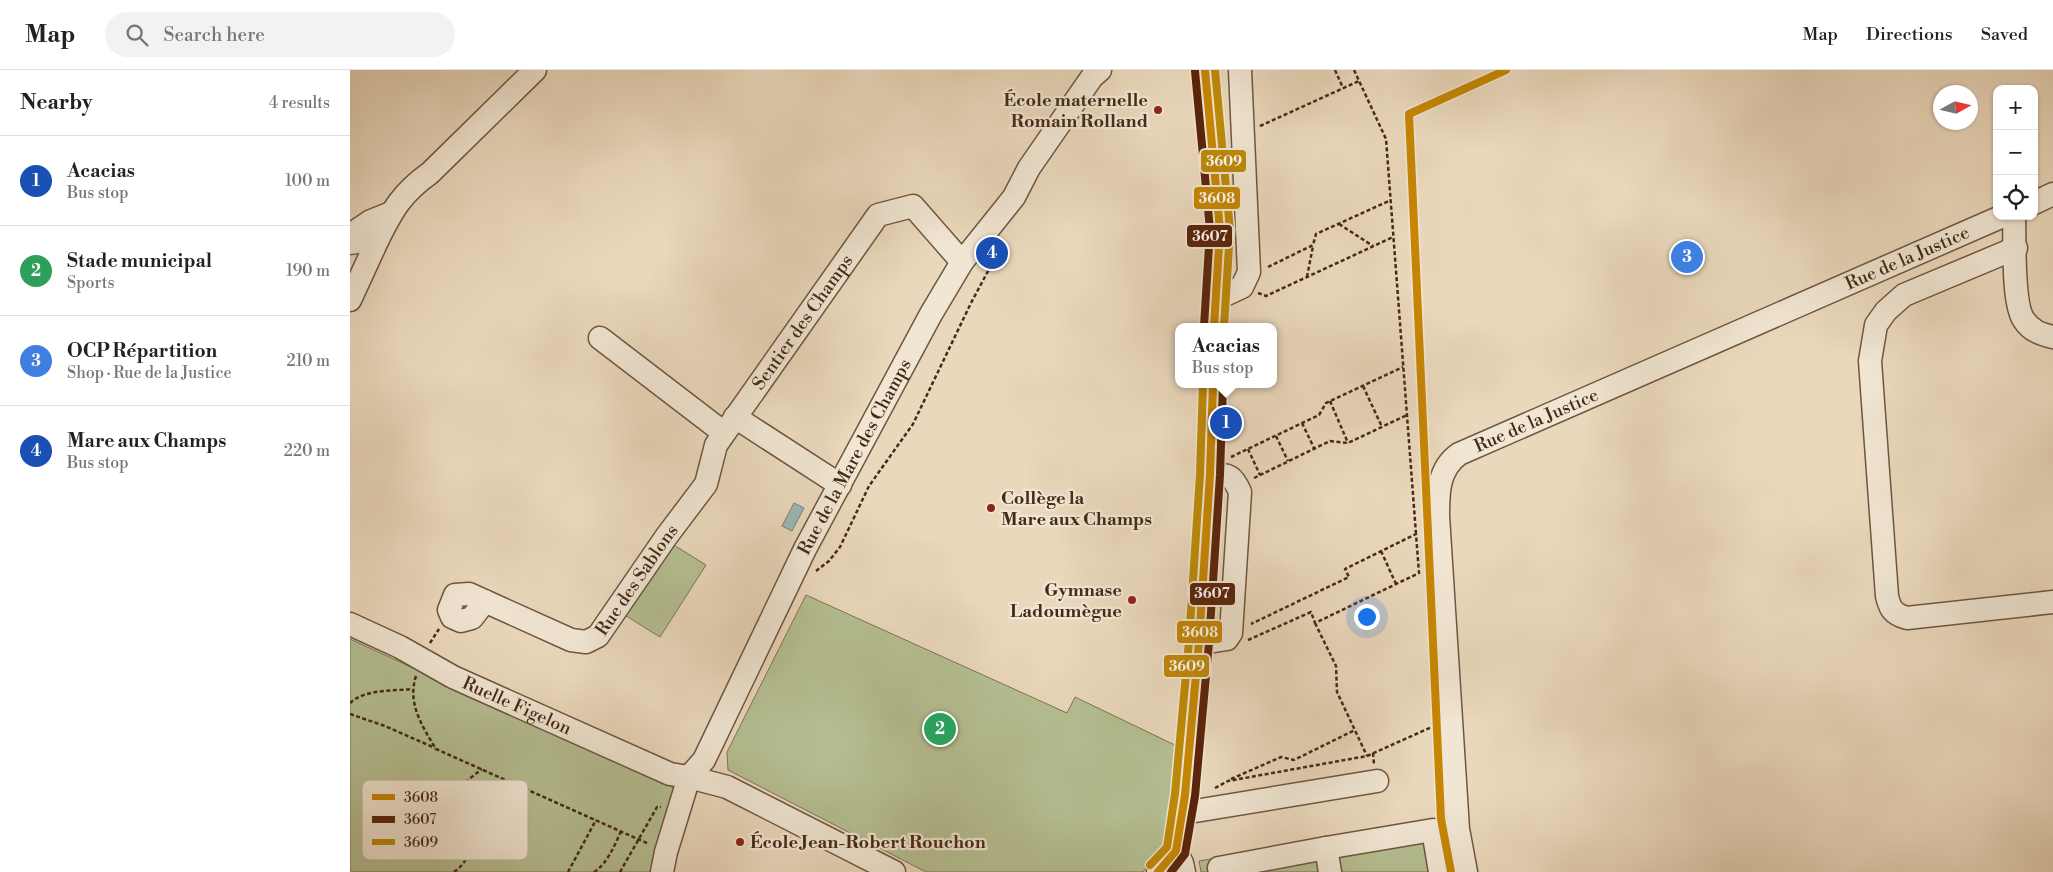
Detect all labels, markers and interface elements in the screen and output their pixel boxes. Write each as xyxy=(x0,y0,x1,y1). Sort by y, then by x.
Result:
search box xyxy=(105,12,455,57)
text: Map xyxy=(25,20,75,50)
icon: search xyxy=(123,21,151,49)
text: Search here xyxy=(163,23,265,47)
text: Map xyxy=(1802,23,1838,46)
text: Directions xyxy=(1866,23,1953,46)
text: Saved xyxy=(1981,23,2028,46)
north arrow xyxy=(1933,85,1978,130)
map controls xyxy=(1993,85,2038,220)
button: + xyxy=(1993,85,2038,130)
place label: École maternelle Romain Rolland xyxy=(1004,89,1148,133)
text: Nearby xyxy=(20,90,93,116)
text: 4 results xyxy=(269,93,330,113)
marker: École maternelle Romain Rolland xyxy=(1152,104,1164,116)
button: − xyxy=(1993,130,2038,175)
line badge: 3609 xyxy=(1200,149,1247,173)
text: 3609 xyxy=(1206,153,1242,171)
text: Acacias xyxy=(67,159,135,183)
text: 1 xyxy=(32,171,40,191)
text: 100 m xyxy=(285,171,330,191)
button: locate xyxy=(1993,175,2038,220)
text: Bus stop xyxy=(67,183,129,203)
line badge: 3608 xyxy=(1193,186,1241,210)
text: 3608 xyxy=(1199,190,1235,208)
street label: Rue de la Justice xyxy=(1842,221,1973,295)
line badge: 3607 xyxy=(1186,224,1233,248)
text: 3607 xyxy=(1192,228,1229,246)
pin: 4 xyxy=(976,234,1008,272)
pin: 3 xyxy=(1671,238,1703,276)
text: Stade municipal xyxy=(67,249,212,273)
street label: Sentier des Champs xyxy=(747,250,858,394)
text: 2 xyxy=(31,261,41,281)
text: 190 m xyxy=(286,261,330,281)
text: Sports xyxy=(67,273,114,293)
popup xyxy=(1175,323,1277,388)
text: Acacias xyxy=(1192,334,1260,358)
text: OCP Répartition xyxy=(67,339,217,363)
text: 3 xyxy=(31,351,41,371)
text: 210 m xyxy=(286,351,330,371)
street label: Rue de la Mare des Champs xyxy=(792,355,916,559)
text: Bus stop xyxy=(1192,358,1254,378)
text: Shop · Rue de la Justice xyxy=(67,363,232,383)
street label: Rue de la Justice xyxy=(1471,383,1602,457)
pin: 1 xyxy=(1210,404,1242,442)
text: Mare aux Champs xyxy=(67,429,226,453)
text: 4 xyxy=(31,441,41,461)
text: 220 m xyxy=(284,441,330,461)
text: Bus stop xyxy=(67,453,129,473)
place label: Collège la Mare aux Champs xyxy=(1001,487,1152,531)
marker: Collège la Mare aux Champs xyxy=(985,502,997,514)
street label: Rue des Sablons xyxy=(590,520,683,640)
place label: Gymnase Ladoumègue xyxy=(1010,579,1122,623)
line badge: 3607 xyxy=(1189,582,1236,606)
text: 3607 xyxy=(1194,585,1231,603)
marker: Gymnase Ladoumègue xyxy=(1126,594,1138,606)
your location xyxy=(1354,604,1380,630)
line badge: 3608 xyxy=(1176,620,1223,644)
text: 3608 xyxy=(1182,624,1218,642)
line badge: 3609 xyxy=(1163,654,1210,678)
text: 3609 xyxy=(1169,658,1205,676)
street label: Ruelle Figelon xyxy=(459,671,575,740)
pin: 2 xyxy=(924,710,956,748)
legend xyxy=(362,780,528,860)
text: 3608 xyxy=(404,789,438,807)
text: 3607 xyxy=(404,811,436,829)
place label: École Jean-Robert Rouchon xyxy=(750,831,986,854)
text: 3609 xyxy=(404,834,438,852)
marker: École Jean-Robert Rouchon xyxy=(734,836,746,848)

